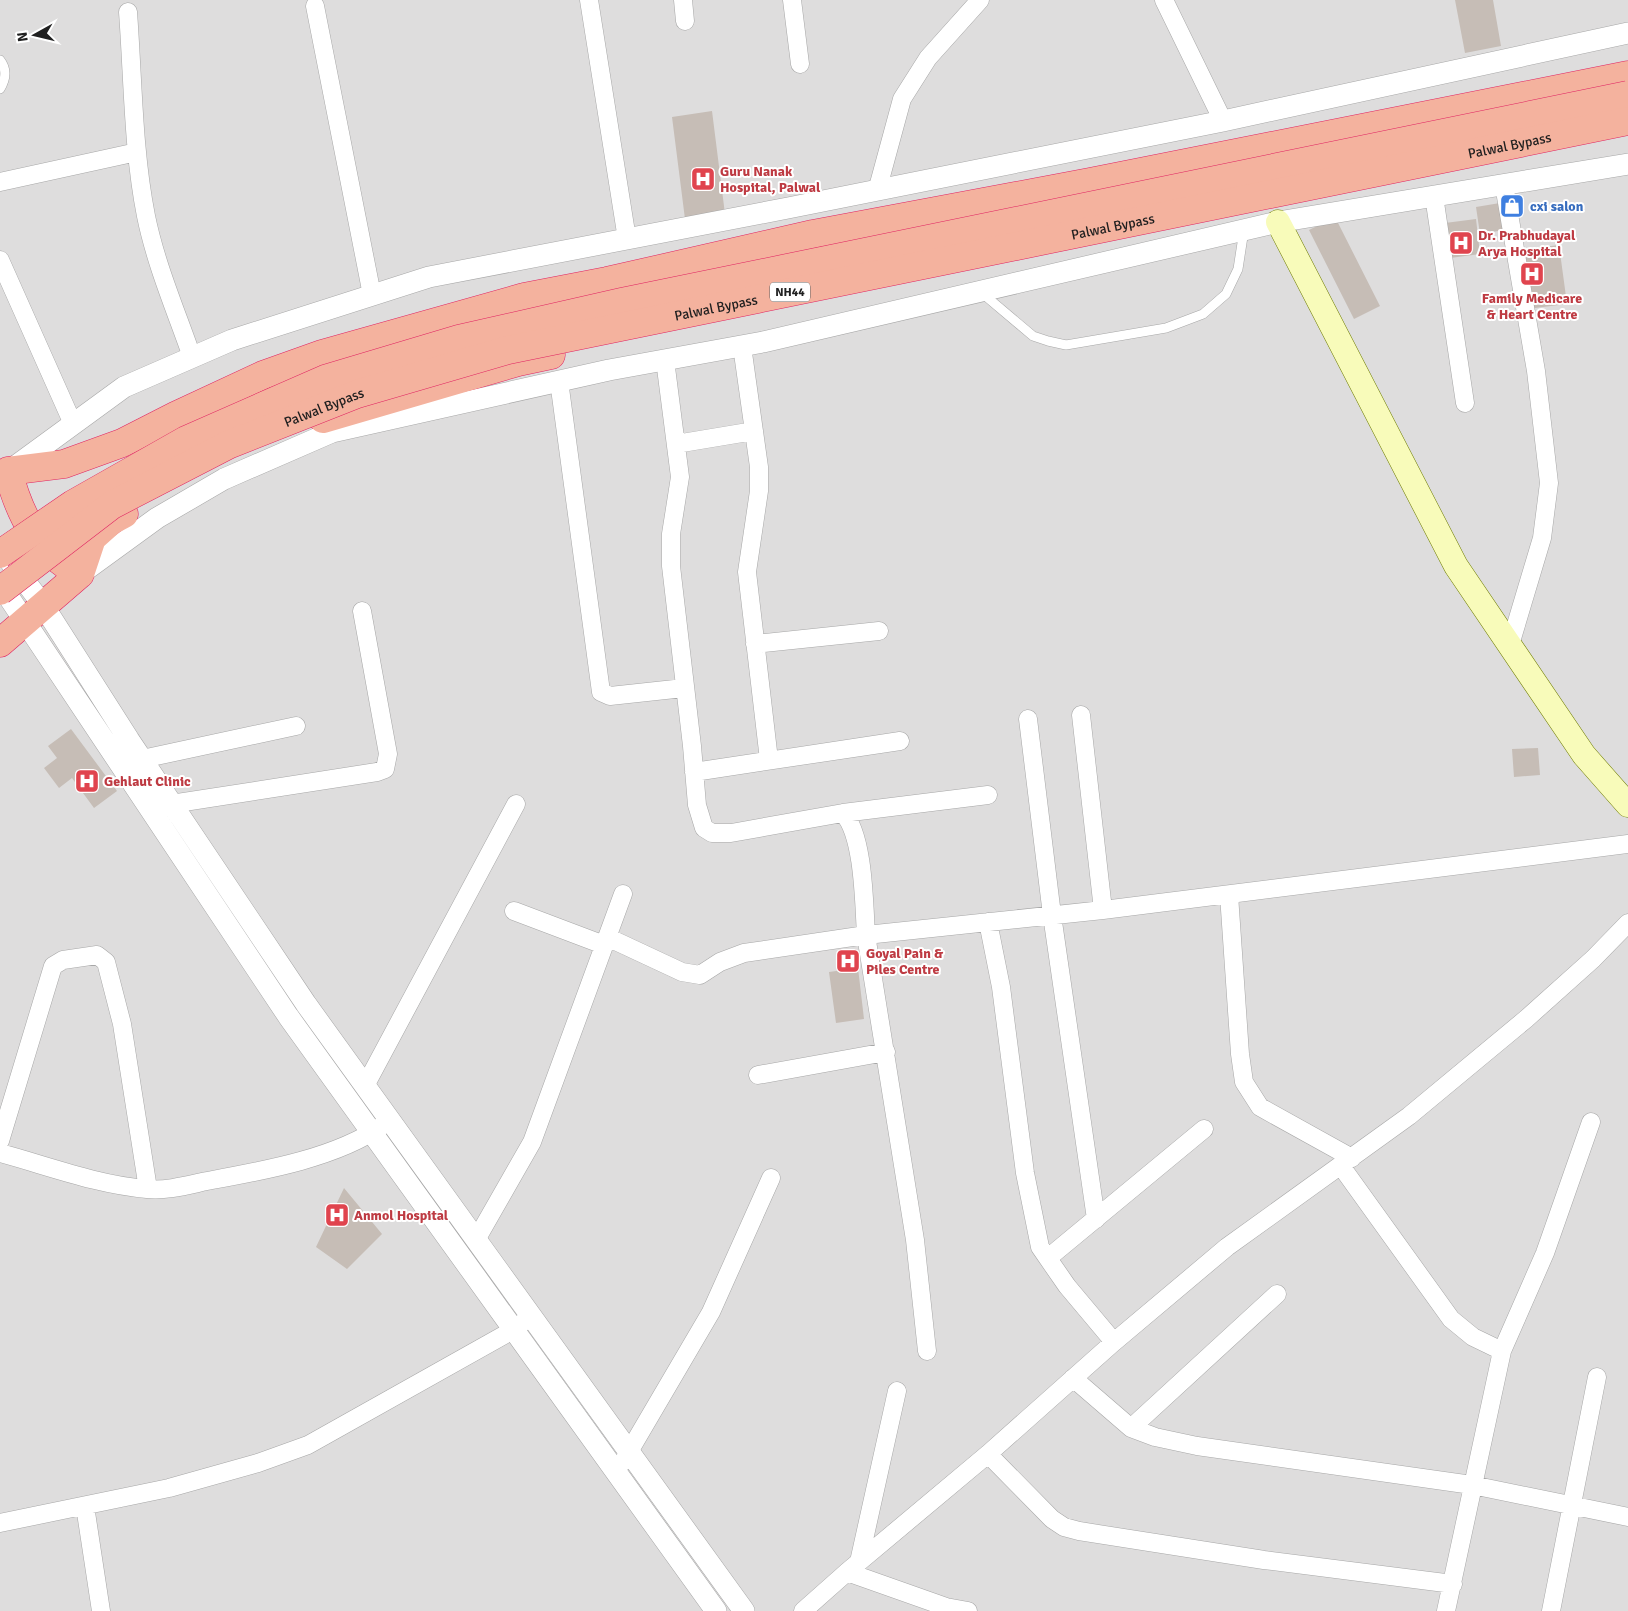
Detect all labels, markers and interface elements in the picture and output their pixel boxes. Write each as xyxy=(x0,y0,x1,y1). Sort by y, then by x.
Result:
north arrow xyxy=(10,10,60,60)
text: N xyxy=(14,31,32,43)
street label: Palwal Bypass xyxy=(1466,128,1553,162)
place label: Guru Nanak Hospital, Palwal xyxy=(720,163,821,196)
hospital icon: Guru Nanak Hospital, Palwal xyxy=(690,166,716,192)
shop icon: cxi salon xyxy=(1499,193,1525,219)
place label: cxi salon xyxy=(1530,198,1584,215)
street label: Palwal Bypass xyxy=(1070,210,1156,243)
place label: Dr. Prabhudayal Arya Hospital xyxy=(1478,227,1576,260)
hospital icon: Dr. Prabhudayal Arya Hospital xyxy=(1448,230,1474,256)
hospital icon: Family Medicare & Heart Centre xyxy=(1519,261,1545,287)
road number: NH44 xyxy=(770,282,810,302)
place label: Family Medicare & Heart Centre xyxy=(1482,290,1582,323)
street label: Palwal Bypass xyxy=(673,291,759,324)
street label: Palwal Bypass xyxy=(281,384,366,431)
hospital icon: Gehlaut Clinic xyxy=(74,768,100,794)
place label: Gehlaut Clinic xyxy=(104,773,191,790)
place label: Goyal Pain & Piles Centre xyxy=(866,945,944,978)
hospital icon: Goyal Pain & Piles Centre xyxy=(835,948,861,974)
hospital icon: Anmol Hospital xyxy=(324,1202,350,1228)
place label: Anmol Hospital xyxy=(354,1207,449,1224)

